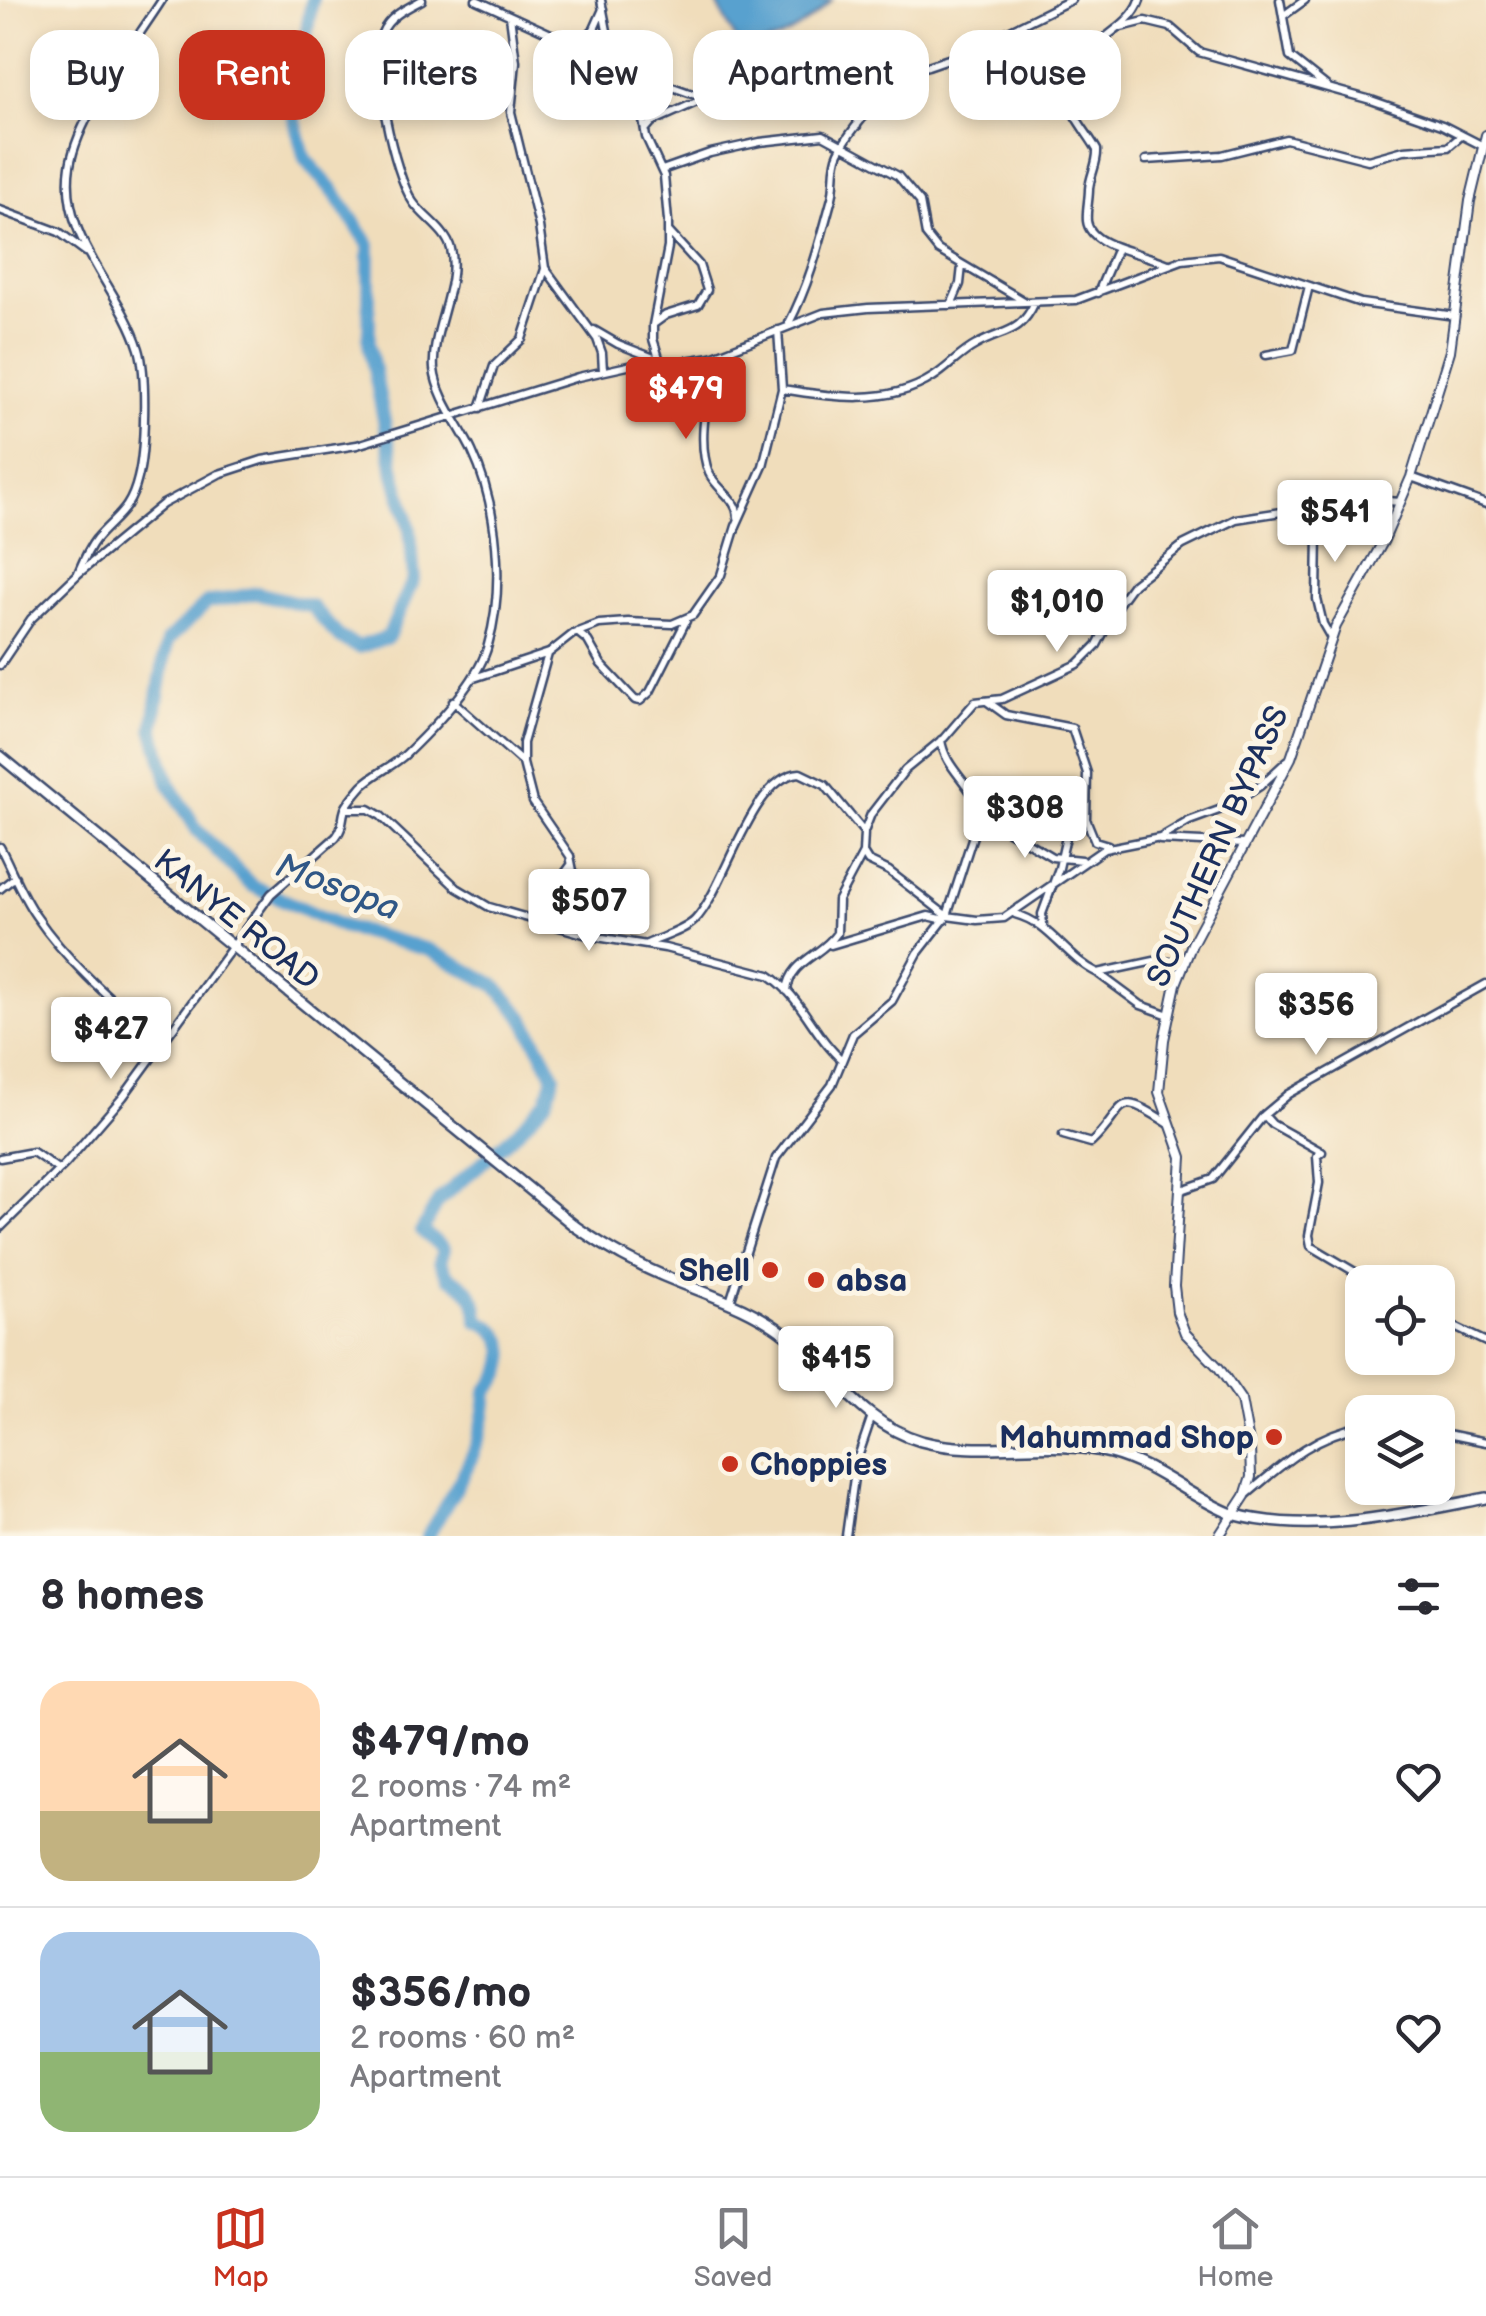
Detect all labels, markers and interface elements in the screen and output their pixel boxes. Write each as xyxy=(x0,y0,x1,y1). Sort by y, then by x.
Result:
chip: Buy xyxy=(30,30,159,120)
chip: Rent xyxy=(179,30,325,120)
chip: Filters xyxy=(345,30,513,120)
chip: New xyxy=(533,30,673,120)
chip: Apartment xyxy=(693,30,929,120)
chip: House xyxy=(949,30,1121,120)
pin: $479 xyxy=(627,357,745,442)
text: $479 xyxy=(648,370,724,409)
pin: $541 xyxy=(1276,480,1394,565)
text: $541 xyxy=(1299,493,1371,532)
pin: $1,010 xyxy=(976,570,1138,655)
text: $1,010 xyxy=(1009,583,1105,622)
street label: SOUTHERN BYPASS xyxy=(1139,700,1298,993)
pin: $308 xyxy=(966,776,1084,861)
text: $308 xyxy=(986,789,1064,828)
street label: KANYE ROAD xyxy=(145,842,327,999)
water label: Mosopa xyxy=(270,844,405,931)
pin: $507 xyxy=(530,869,648,954)
text: $507 xyxy=(550,882,628,921)
pin: $356 xyxy=(1257,973,1375,1058)
text: $356 xyxy=(1277,986,1355,1025)
pin: $427 xyxy=(52,997,170,1082)
text: $427 xyxy=(73,1010,149,1049)
place label: Shell xyxy=(679,1252,750,1291)
marker: Shell xyxy=(759,1259,781,1281)
place label: absa xyxy=(836,1262,907,1301)
map controls xyxy=(1345,1265,1455,1505)
button: locate xyxy=(1345,1265,1455,1375)
marker: absa xyxy=(805,1269,827,1291)
pin: $415 xyxy=(777,1326,895,1411)
text: $415 xyxy=(800,1339,872,1378)
button: layers xyxy=(1345,1395,1455,1505)
place label: Mahummad Shop xyxy=(999,1419,1254,1458)
marker: Mahummad Shop xyxy=(1263,1426,1285,1448)
place label: Choppies xyxy=(750,1446,887,1485)
marker: Choppies xyxy=(719,1453,741,1475)
icon: filters xyxy=(1391,1569,1446,1624)
text: 8 homes xyxy=(40,1571,204,1622)
text: $479/mo xyxy=(350,1717,530,1768)
icon: home xyxy=(120,1721,240,1841)
icon: heart xyxy=(1391,1754,1446,1809)
text: 2 rooms · 74 m² xyxy=(350,1768,571,1807)
text: Apartment xyxy=(350,1807,501,1846)
text: $356/mo xyxy=(350,1968,531,2019)
icon: home xyxy=(120,1972,240,2092)
icon: heart xyxy=(1391,2005,1446,2060)
text: 2 rooms · 60 m² xyxy=(350,2019,575,2058)
text: Apartment xyxy=(350,2058,501,2097)
tab: Map xyxy=(213,2201,269,2294)
tab: Saved xyxy=(694,2201,772,2294)
tab: Home xyxy=(1197,2201,1273,2294)

